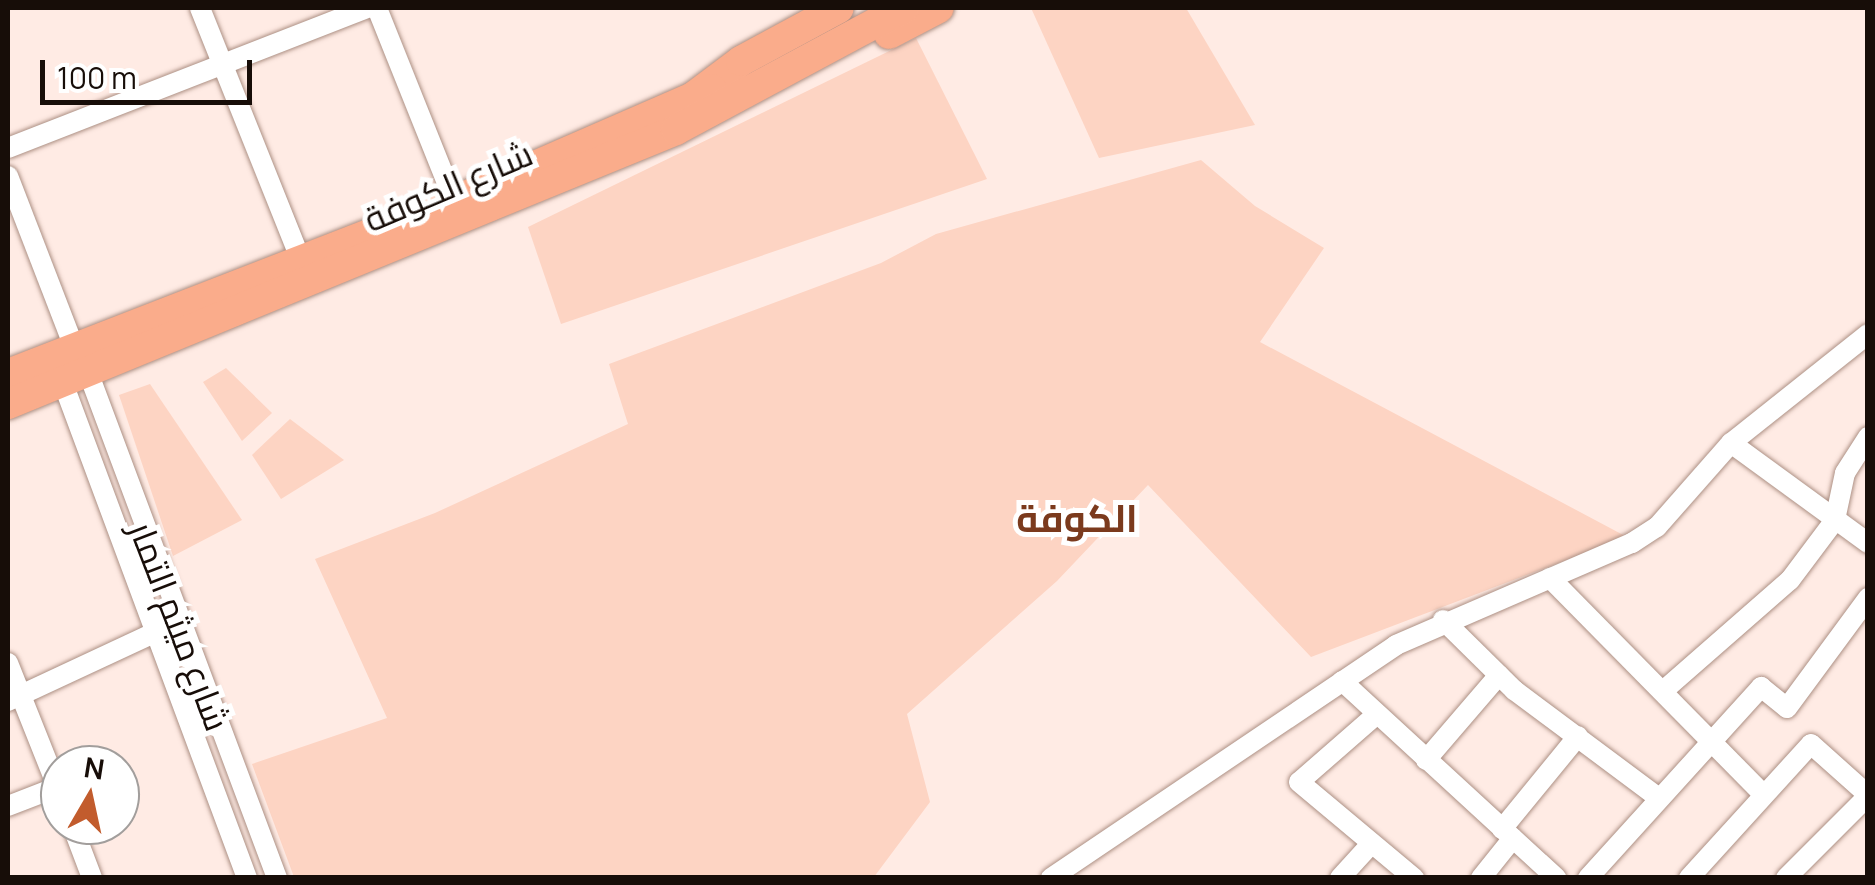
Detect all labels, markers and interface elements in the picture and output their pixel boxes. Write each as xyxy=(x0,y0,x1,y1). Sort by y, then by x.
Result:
scale bar xyxy=(45,40,258,102)
text: 100 m xyxy=(57,57,137,98)
street label: شارع الكوفة xyxy=(358,132,538,240)
district label: الكوفة xyxy=(1016,495,1138,541)
street label: شارع ميثم التمار xyxy=(121,516,239,736)
north arrow xyxy=(40,745,140,845)
text: N xyxy=(81,747,107,788)

